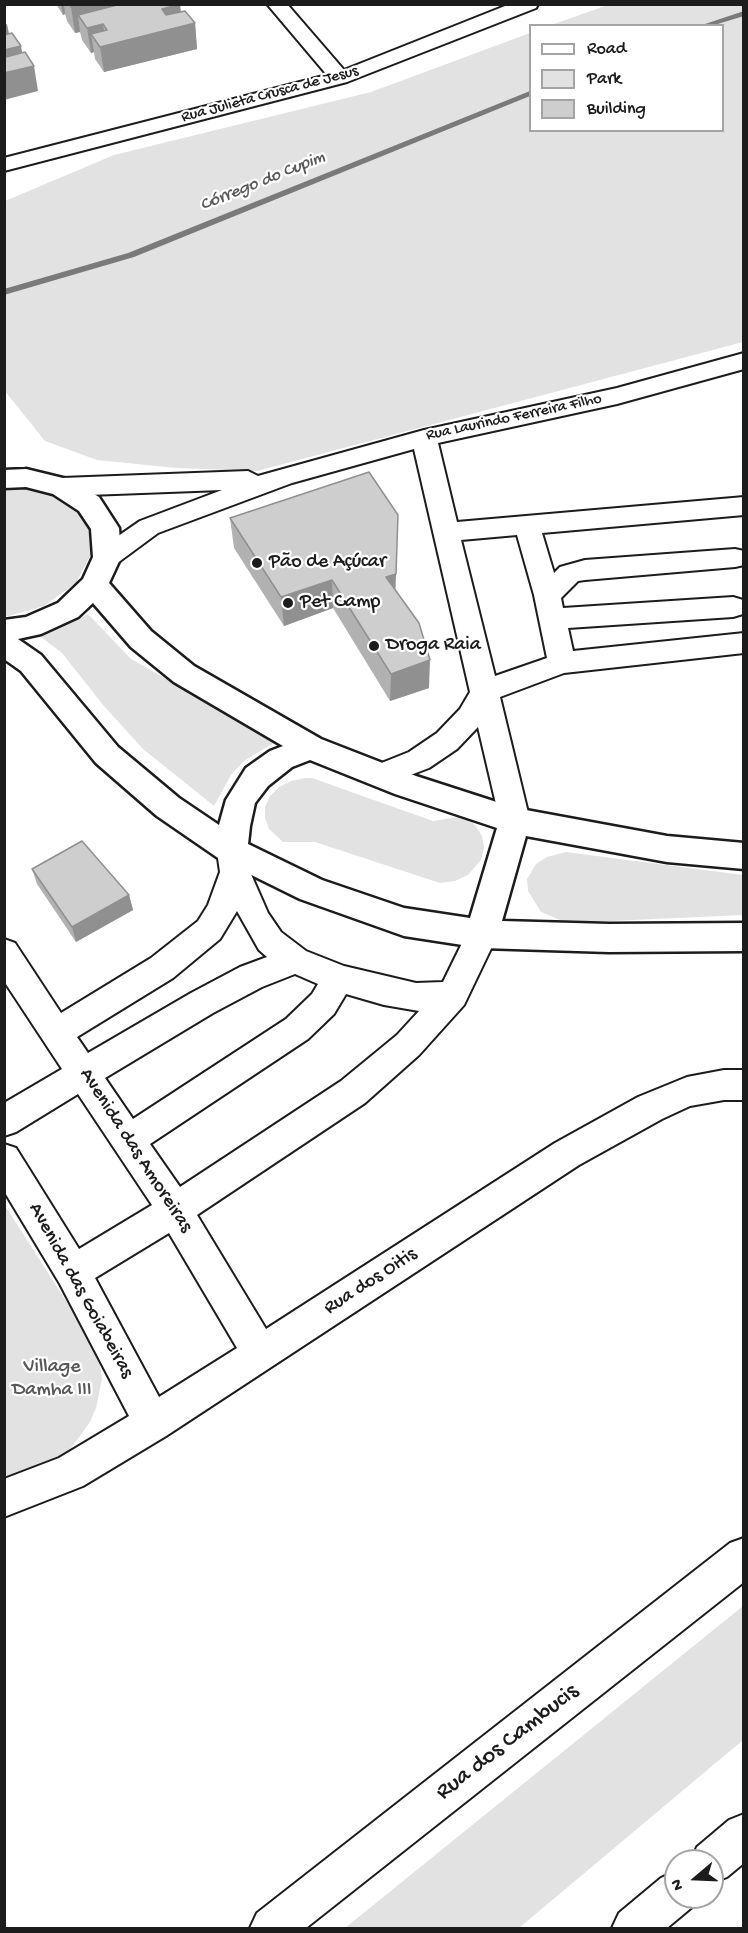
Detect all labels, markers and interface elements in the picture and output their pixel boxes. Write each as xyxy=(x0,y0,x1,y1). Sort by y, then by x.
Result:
legend xyxy=(529,24,724,132)
text: Road xyxy=(587,39,626,60)
street label: Rua Julieta Crusca de Jesus xyxy=(179,62,361,128)
text: Park xyxy=(587,69,621,90)
text: Building xyxy=(587,99,646,120)
water label: Córrego do Cupim xyxy=(197,147,329,217)
street label: Rua Laurindo Ferreira Filho xyxy=(424,390,604,446)
place label: Pão de Açúcar xyxy=(269,551,386,575)
marker: Pão de Açúcar xyxy=(250,556,264,570)
place label: Pet Camp xyxy=(300,591,380,615)
marker: Pet Camp xyxy=(281,596,295,610)
place label: Droga Raia xyxy=(386,634,481,658)
marker: Droga Raia xyxy=(367,639,381,653)
street label: Avenida das Amoreiras xyxy=(73,1064,197,1238)
street label: Avenida das Goiabeiras xyxy=(22,1199,138,1383)
street label: Rua dos Oitis xyxy=(320,1243,422,1321)
park label: Village Damha III xyxy=(12,1356,92,1403)
street label: Rua dos Cambucis xyxy=(431,1678,585,1808)
north arrow xyxy=(664,1849,724,1909)
text: N xyxy=(668,1876,689,1892)

